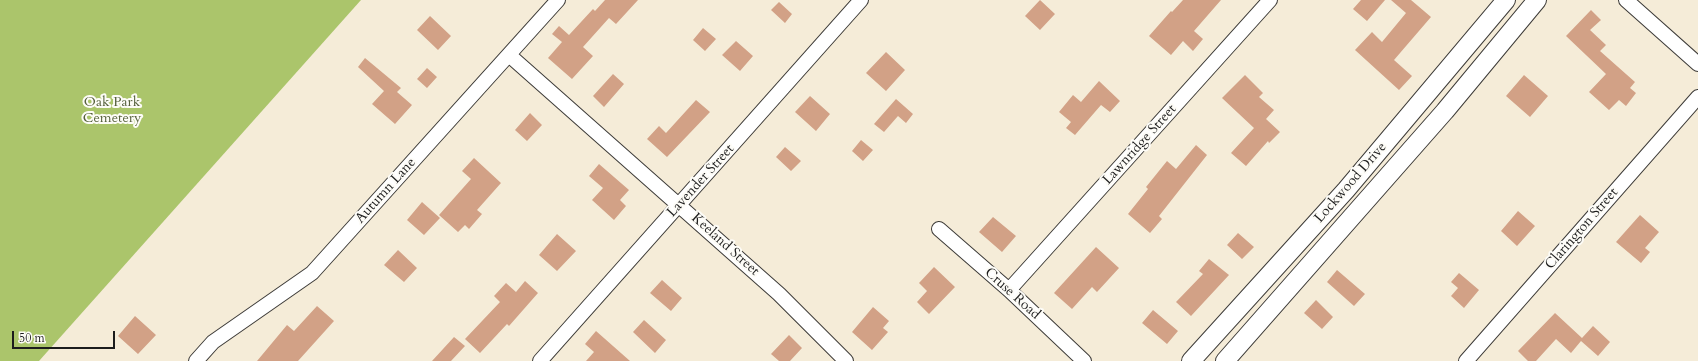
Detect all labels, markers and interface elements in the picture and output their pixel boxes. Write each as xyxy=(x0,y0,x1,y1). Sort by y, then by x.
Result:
park label: Oak Park Cemetery xyxy=(83,95,141,128)
street label: Lawnridge Street xyxy=(1100,102,1180,188)
street label: Lockwood Drive xyxy=(1311,139,1391,227)
street label: Lavender Street xyxy=(664,141,738,221)
street label: Autumn Lane xyxy=(352,155,420,227)
street label: Clarington Street xyxy=(1542,185,1622,273)
street label: Keeland Street xyxy=(688,210,762,280)
street label: Cruse Road xyxy=(981,265,1043,323)
scale bar xyxy=(14,323,117,349)
text: 50 m xyxy=(19,330,45,346)

